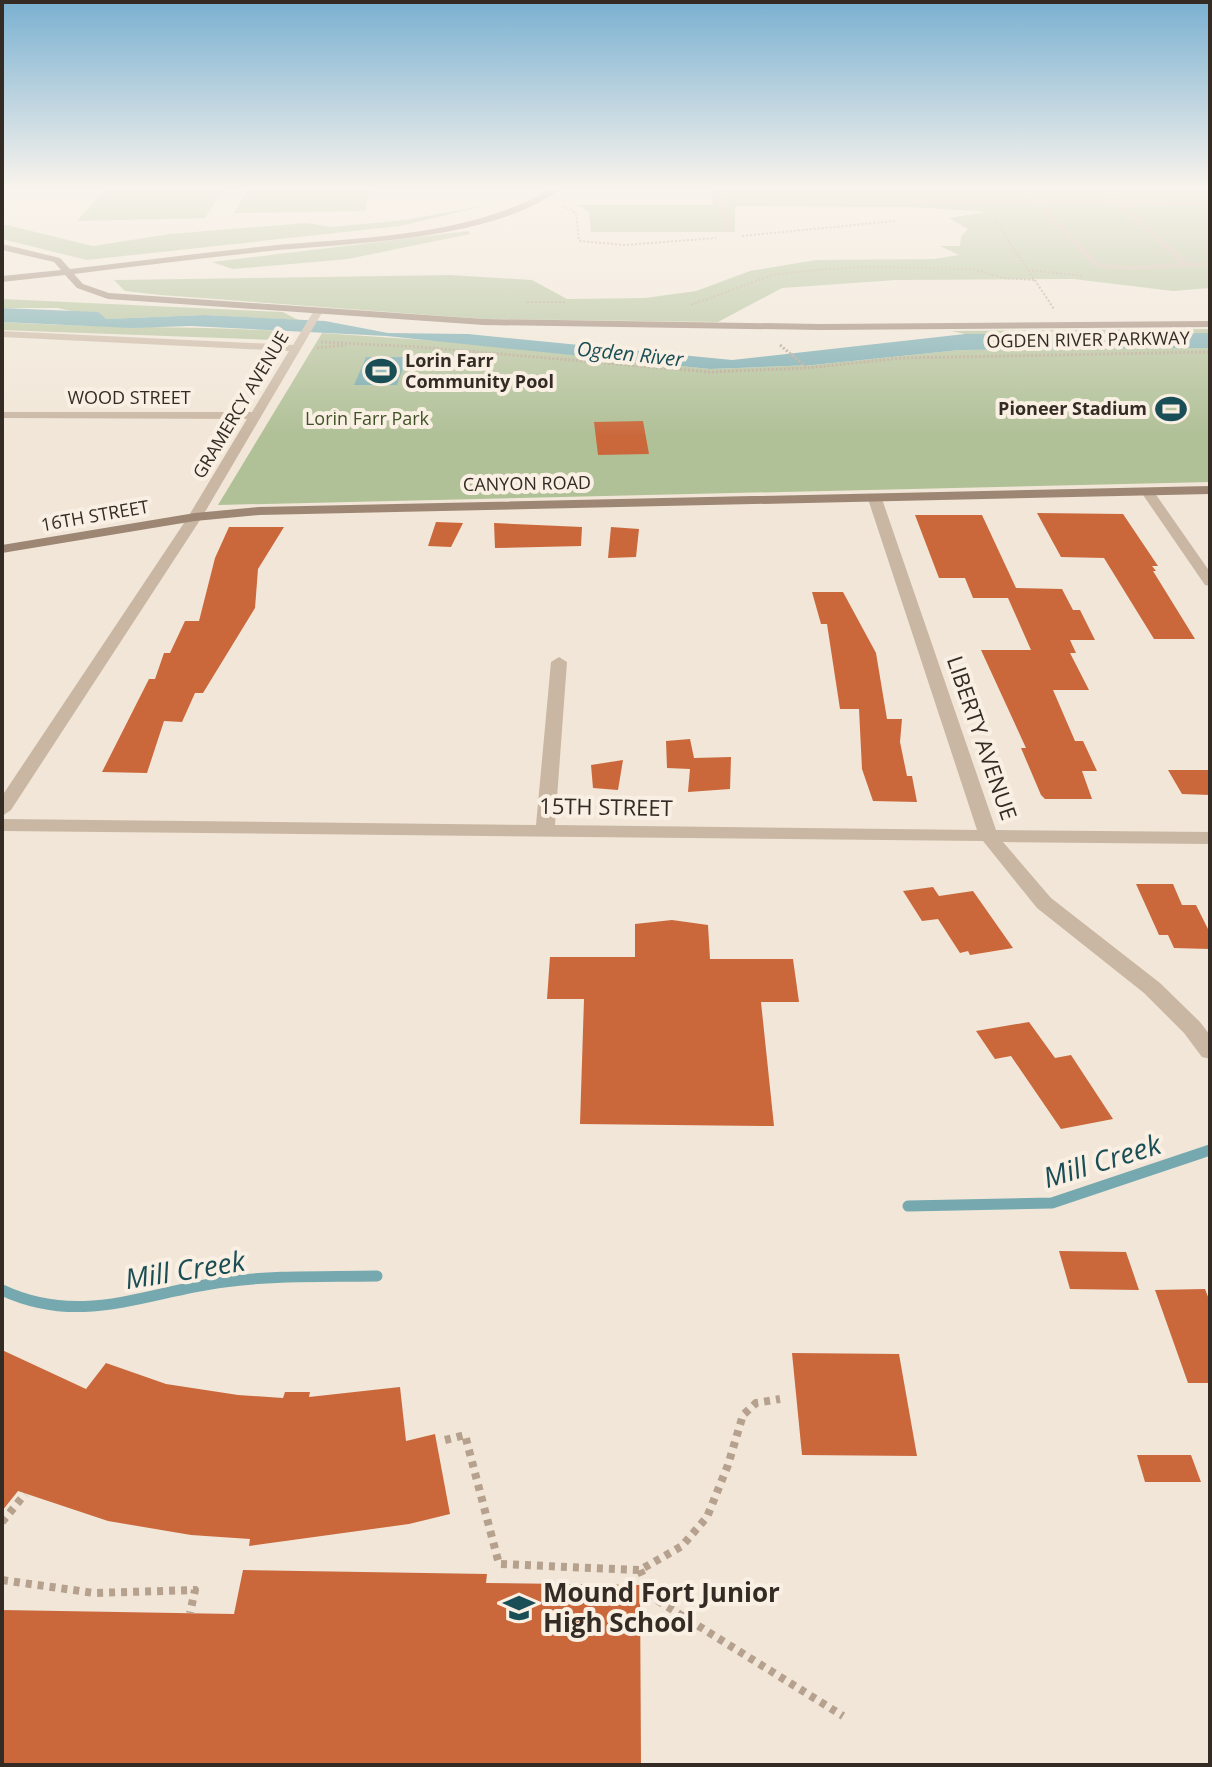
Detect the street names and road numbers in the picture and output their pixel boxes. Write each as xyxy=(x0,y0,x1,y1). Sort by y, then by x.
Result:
street label: OGDEN RIVER PARKWAY xyxy=(986,325,1191,353)
street label: GRAMERCY AVENUE xyxy=(187,326,294,483)
street label: WOOD STREET xyxy=(67,385,191,409)
street label: CANYON ROAD xyxy=(463,470,591,496)
street label: 16TH STREET xyxy=(39,494,151,536)
street label: LIBERTY AVENUE xyxy=(941,652,1025,824)
street label: 15TH STREET xyxy=(539,790,673,822)

